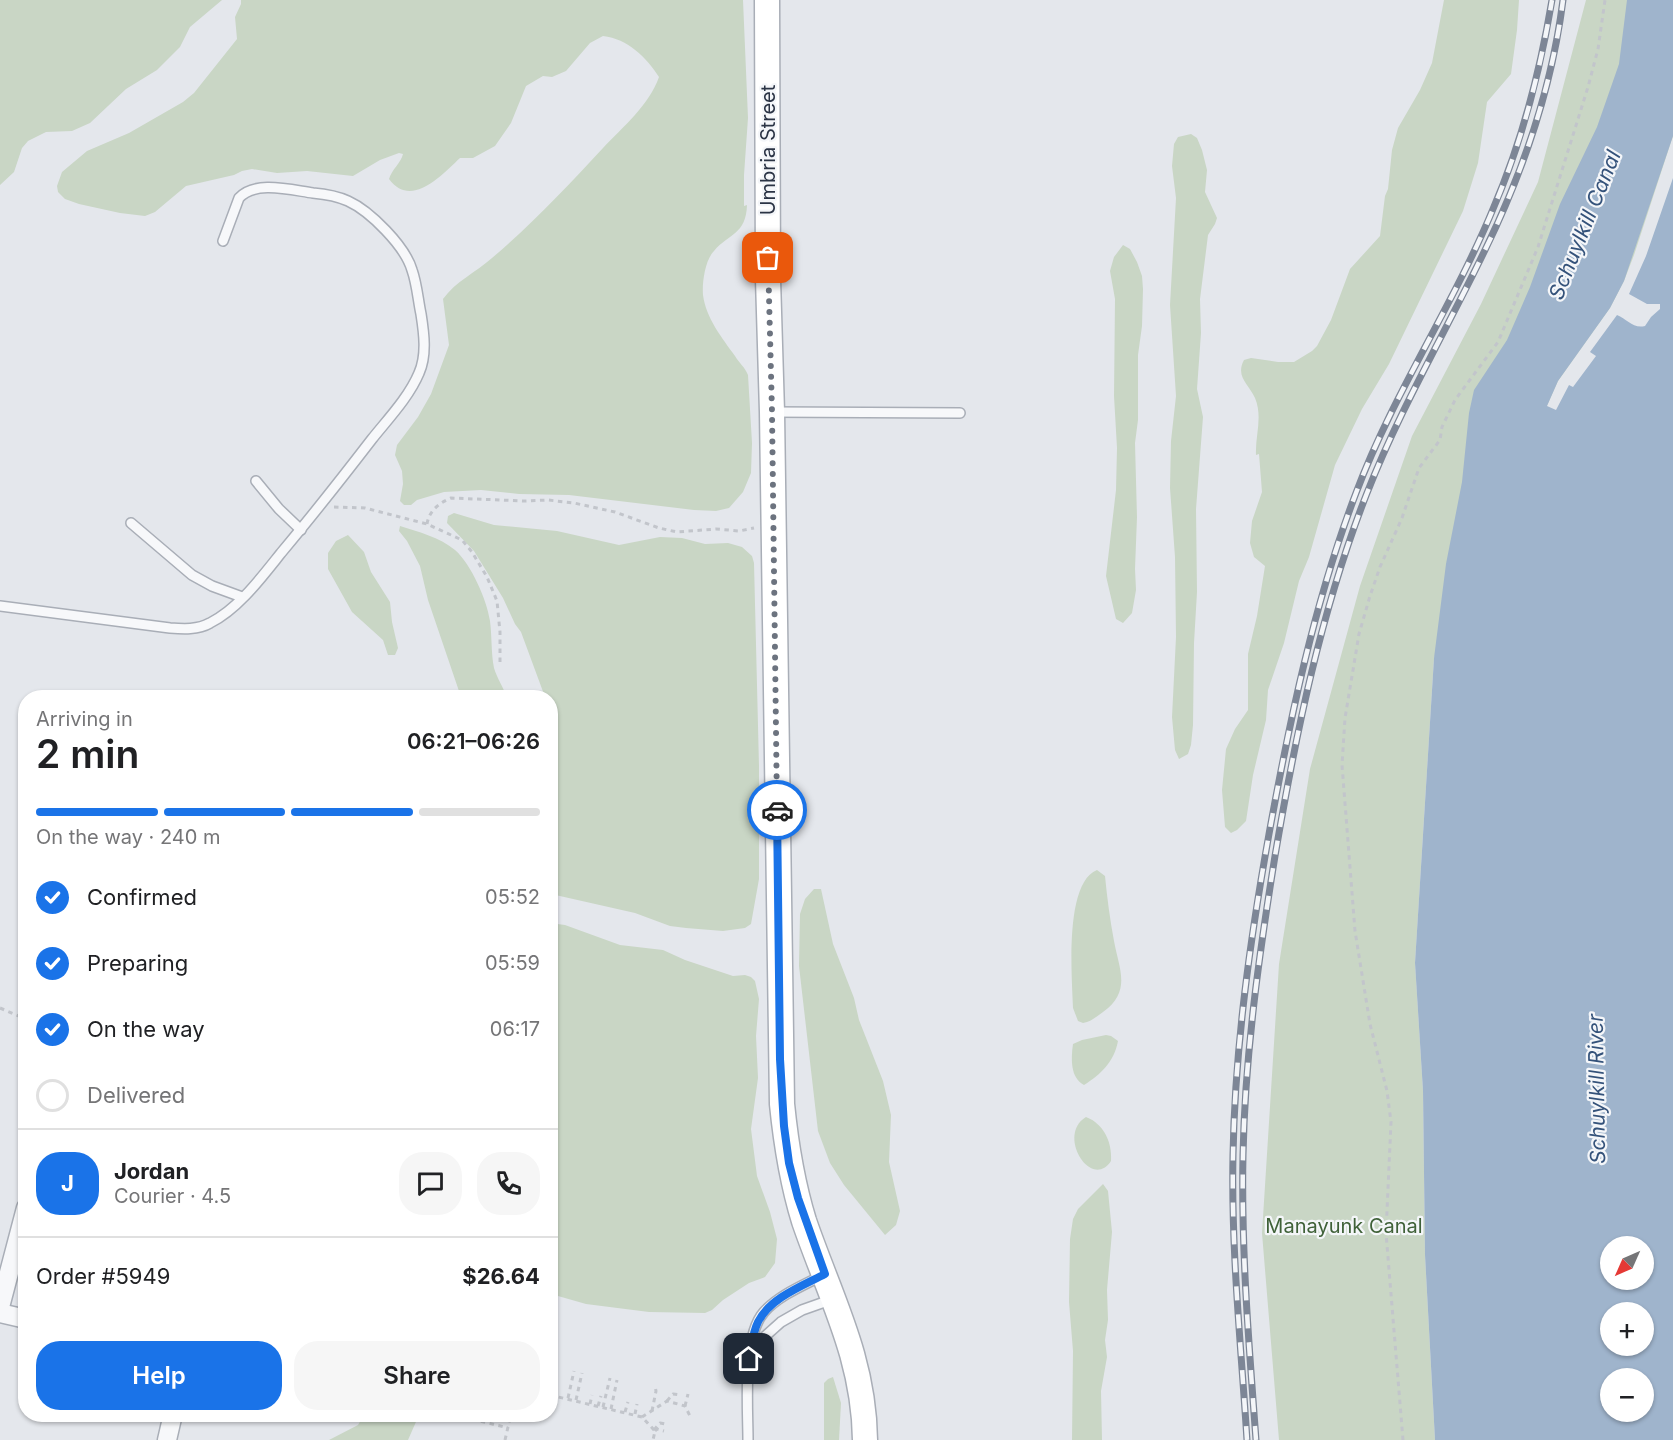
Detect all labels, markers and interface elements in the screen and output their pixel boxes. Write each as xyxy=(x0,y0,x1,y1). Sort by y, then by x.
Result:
street label: Umbria Street xyxy=(756,84,780,215)
water label: Schuylkill Canal xyxy=(1543,146,1626,303)
pin xyxy=(742,232,793,283)
icon: bag xyxy=(751,241,784,274)
text: Arriving in xyxy=(36,707,133,731)
text: 06:21–06:26 xyxy=(407,728,540,754)
text: 2 min xyxy=(36,730,139,777)
courier xyxy=(747,780,807,840)
icon: car xyxy=(761,794,794,827)
text: On the way · 240 m xyxy=(36,825,221,849)
icon: check xyxy=(36,881,69,914)
text: Confirmed xyxy=(87,884,197,910)
text: 05:52 xyxy=(485,885,540,909)
icon: check xyxy=(36,947,69,980)
text: Preparing xyxy=(87,950,188,976)
text: 05:59 xyxy=(485,951,540,975)
icon: check xyxy=(36,1013,69,1046)
water label: Schuylkill River xyxy=(1583,1013,1610,1164)
text: On the way xyxy=(87,1016,205,1042)
text: 06:17 xyxy=(490,1017,540,1041)
text: Delivered xyxy=(87,1082,185,1108)
button: chat xyxy=(399,1152,462,1215)
button: phone xyxy=(477,1152,540,1215)
text: Jordan xyxy=(114,1158,189,1184)
text: J xyxy=(61,1170,74,1196)
text: Courier · 4.5 xyxy=(114,1184,231,1208)
park label: Manayunk Canal xyxy=(1265,1214,1423,1238)
north arrow xyxy=(1600,1236,1654,1290)
map controls xyxy=(1600,1236,1654,1422)
text: Order #5949 xyxy=(36,1263,170,1289)
text: $26.64 xyxy=(462,1263,540,1289)
button: + xyxy=(1600,1302,1654,1356)
pin xyxy=(723,1333,774,1384)
button: Help xyxy=(36,1341,282,1410)
button: Share xyxy=(294,1341,540,1410)
icon: home xyxy=(732,1342,765,1375)
button: − xyxy=(1600,1368,1654,1422)

